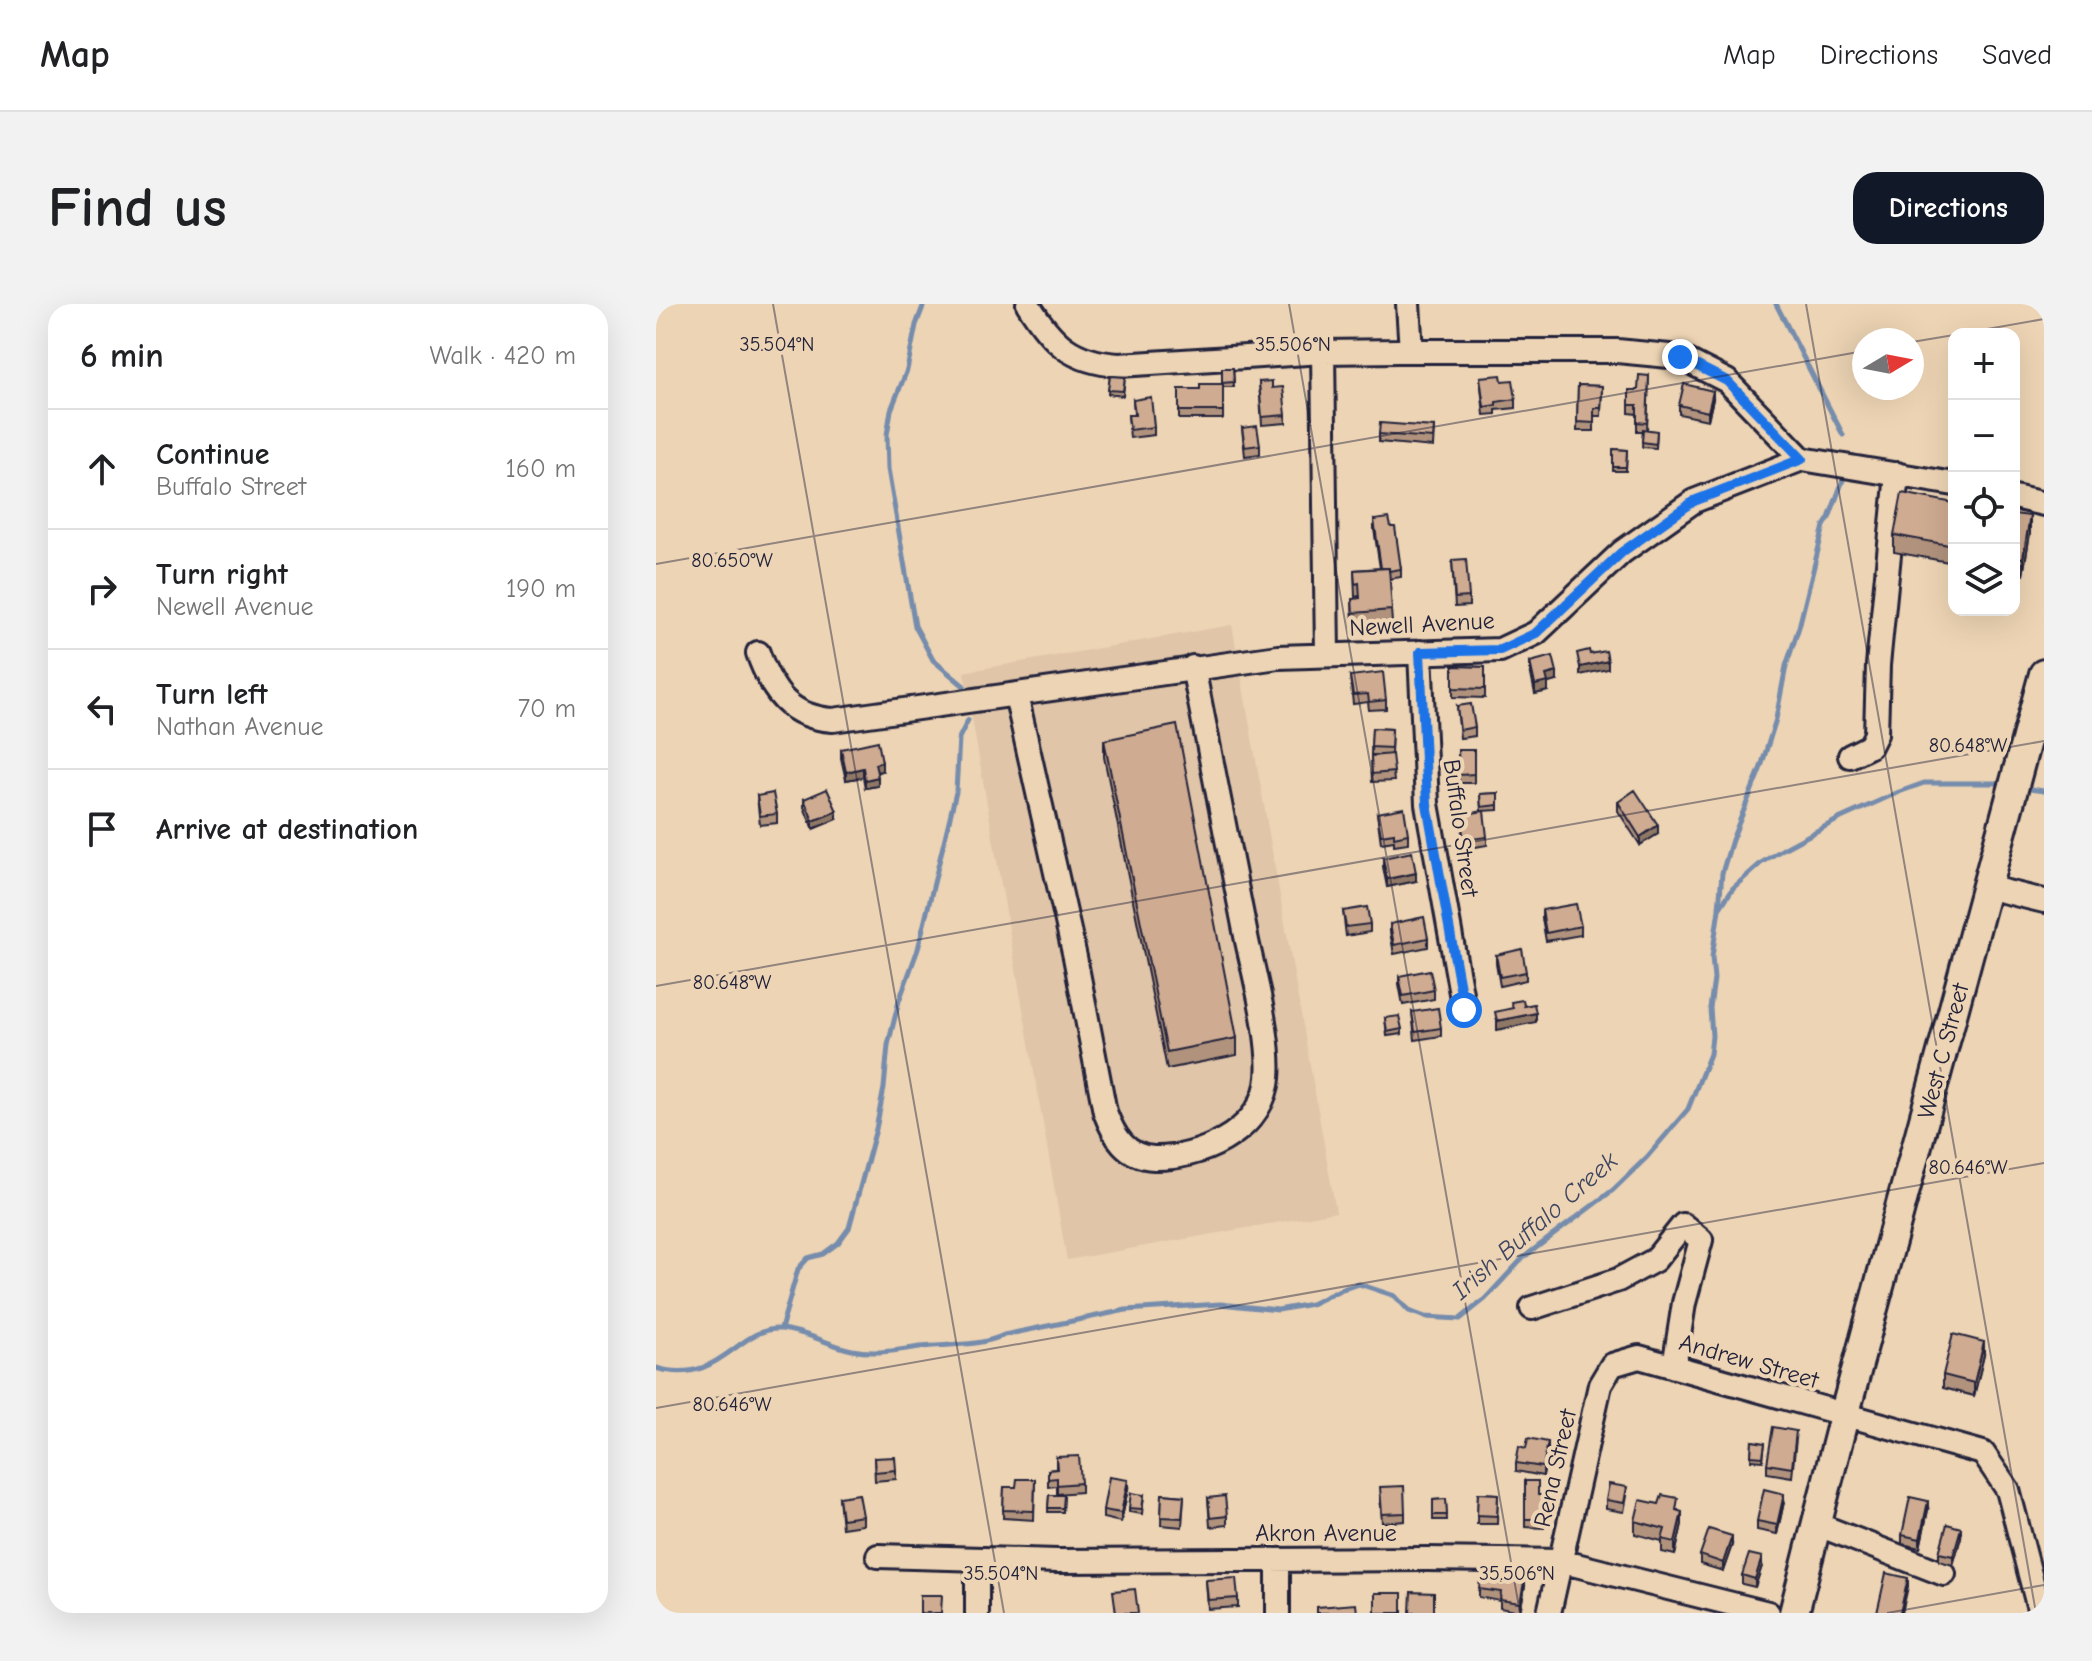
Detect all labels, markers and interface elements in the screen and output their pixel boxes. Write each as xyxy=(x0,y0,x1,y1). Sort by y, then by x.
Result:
text: Map xyxy=(40,33,110,77)
text: Map xyxy=(1723,39,1776,71)
text: Directions xyxy=(1820,39,1938,71)
text: Saved xyxy=(1982,39,2052,71)
button: Directions xyxy=(1853,172,2044,244)
text: Find us xyxy=(48,176,227,240)
north arrow xyxy=(1852,328,1924,400)
map controls xyxy=(1948,328,2020,616)
button: + xyxy=(1948,328,2020,400)
text: 35.504°N xyxy=(740,333,814,356)
text: 35.506°N xyxy=(1255,333,1331,356)
text: 6 min xyxy=(80,336,164,376)
route end xyxy=(1662,339,1698,375)
text: Walk · 420 m xyxy=(429,341,576,371)
button: − xyxy=(1948,400,2020,472)
text: Continue xyxy=(156,437,270,472)
icon: ahead xyxy=(80,447,124,491)
text: 160 m xyxy=(506,454,576,484)
text: Buffalo Street xyxy=(156,472,306,502)
button: locate xyxy=(1948,472,2020,544)
button: layers xyxy=(1948,544,2020,616)
text: 80.650°W xyxy=(691,549,773,572)
text: Turn right xyxy=(156,557,288,592)
icon: right xyxy=(80,567,124,611)
text: 190 m xyxy=(506,574,576,604)
text: Newell Avenue xyxy=(156,592,313,622)
street label: Newell Avenue xyxy=(1349,606,1495,642)
text: Turn left xyxy=(156,677,268,712)
icon: left xyxy=(80,687,124,731)
text: 70 m xyxy=(518,694,576,724)
text: Nathan Avenue xyxy=(156,712,324,742)
text: 80.648°W xyxy=(1929,734,2008,757)
street label: Buffalo Street xyxy=(1437,757,1485,900)
icon: arrive xyxy=(80,807,124,851)
text: Arrive at destination xyxy=(156,812,418,847)
text: 80.648°W xyxy=(693,971,772,994)
street label: West C Street xyxy=(1911,979,1975,1122)
route start xyxy=(1446,992,1482,1028)
water label: Irish Buffalo Creek xyxy=(1445,1146,1624,1307)
text: 80.646°W xyxy=(1928,1156,2008,1179)
street label: Andrew Street xyxy=(1676,1328,1823,1395)
text: 80.646°W xyxy=(692,1393,772,1416)
street label: Rena Street xyxy=(1528,1405,1582,1530)
street label: Akron Avenue xyxy=(1255,1519,1397,1547)
text: 35.504°N xyxy=(964,1562,1038,1585)
text: 35.506°N xyxy=(1479,1562,1555,1585)

